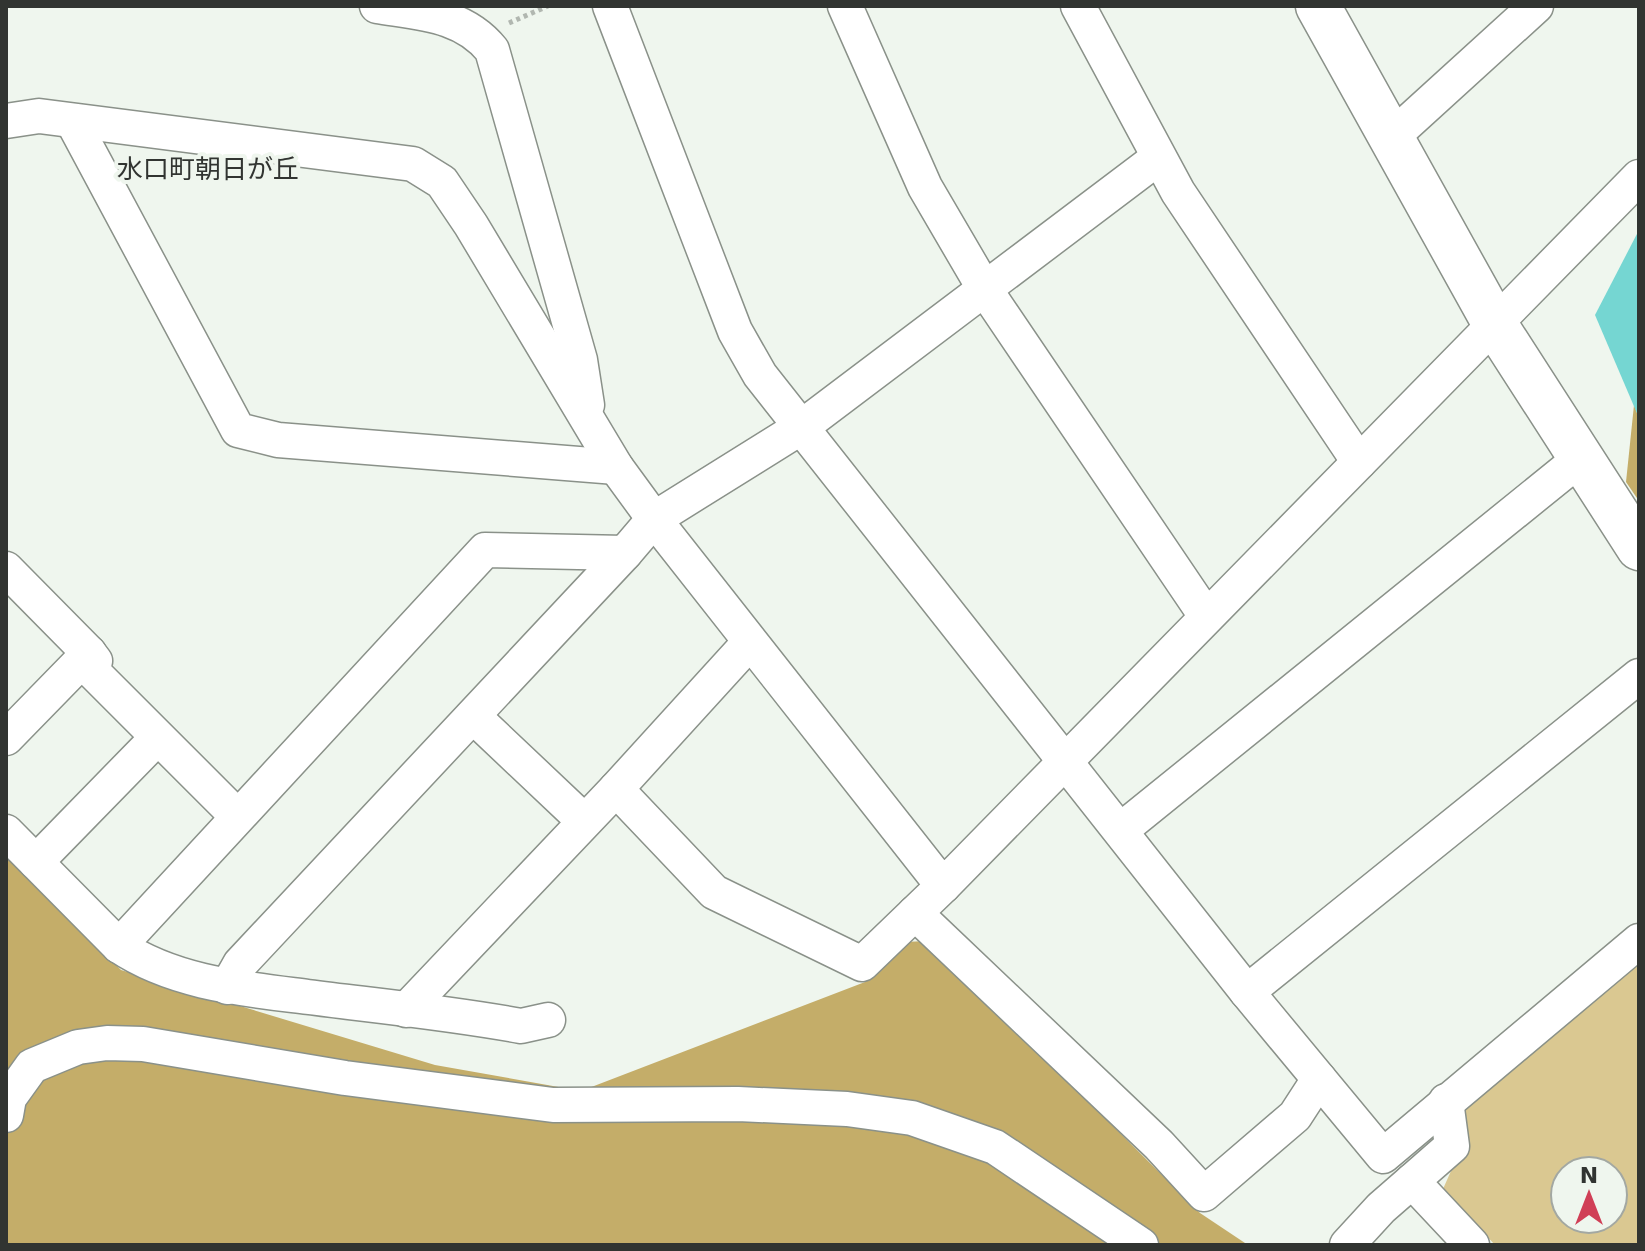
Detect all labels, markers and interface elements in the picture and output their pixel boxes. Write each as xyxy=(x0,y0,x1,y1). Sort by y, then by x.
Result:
district label: 水口町朝日が丘 xyxy=(117,154,299,184)
north arrow xyxy=(1549,1155,1629,1235)
text: N xyxy=(1580,1163,1598,1188)

